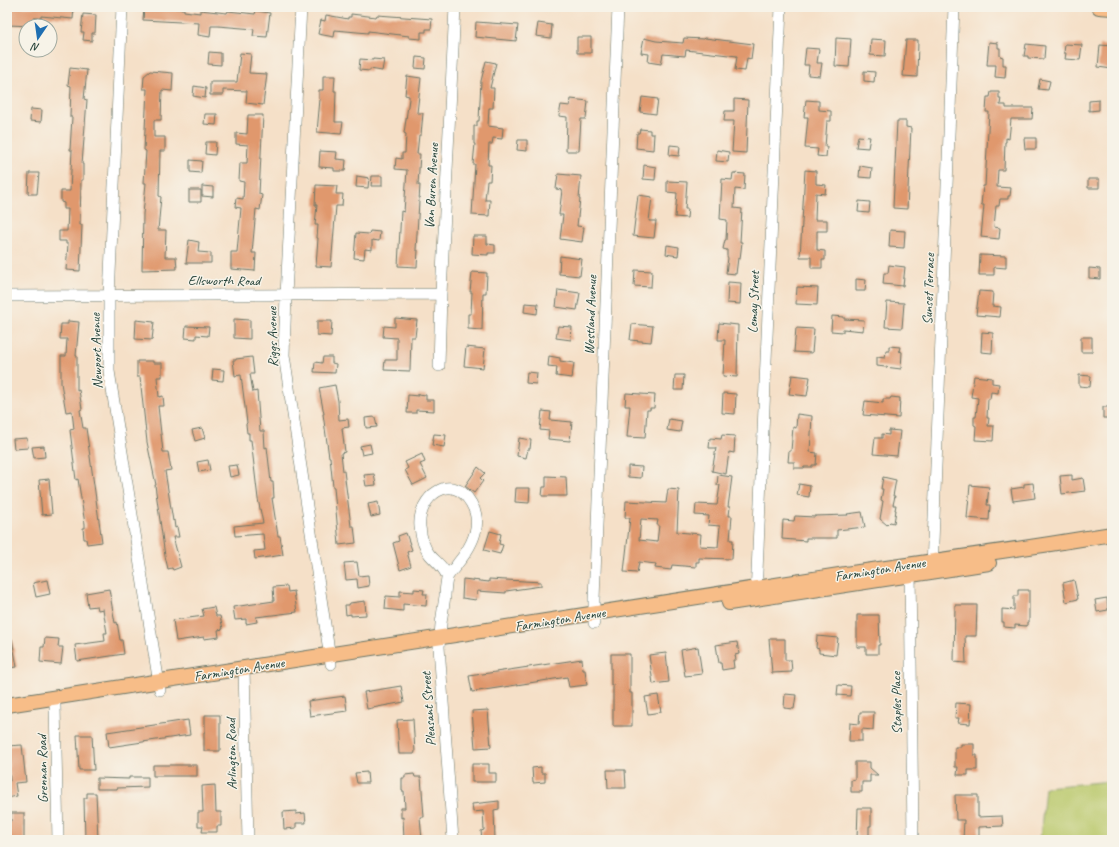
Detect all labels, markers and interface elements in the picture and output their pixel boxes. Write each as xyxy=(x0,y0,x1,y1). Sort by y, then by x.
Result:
north arrow xyxy=(18,18,58,58)
text: N xyxy=(29,40,41,55)
street label: Van Buren Avenue xyxy=(421,141,442,229)
street label: Sunset Terrace xyxy=(919,252,938,325)
street label: Lemay Street xyxy=(744,269,763,333)
street label: Ellsworth Road xyxy=(188,272,263,289)
street label: Westland Avenue xyxy=(581,274,600,355)
street label: Riggs Avenue xyxy=(263,305,282,367)
street label: Newport Avenue xyxy=(87,311,106,389)
street label: Farmington Avenue xyxy=(834,554,928,585)
street label: Farmington Avenue xyxy=(514,604,608,635)
street label: Farmington Avenue xyxy=(193,654,287,685)
street label: Pleasant Street xyxy=(417,670,440,747)
street label: Staples Place xyxy=(887,670,906,734)
street label: Arlington Road xyxy=(222,716,241,790)
street label: Grennan Road xyxy=(33,732,52,803)

